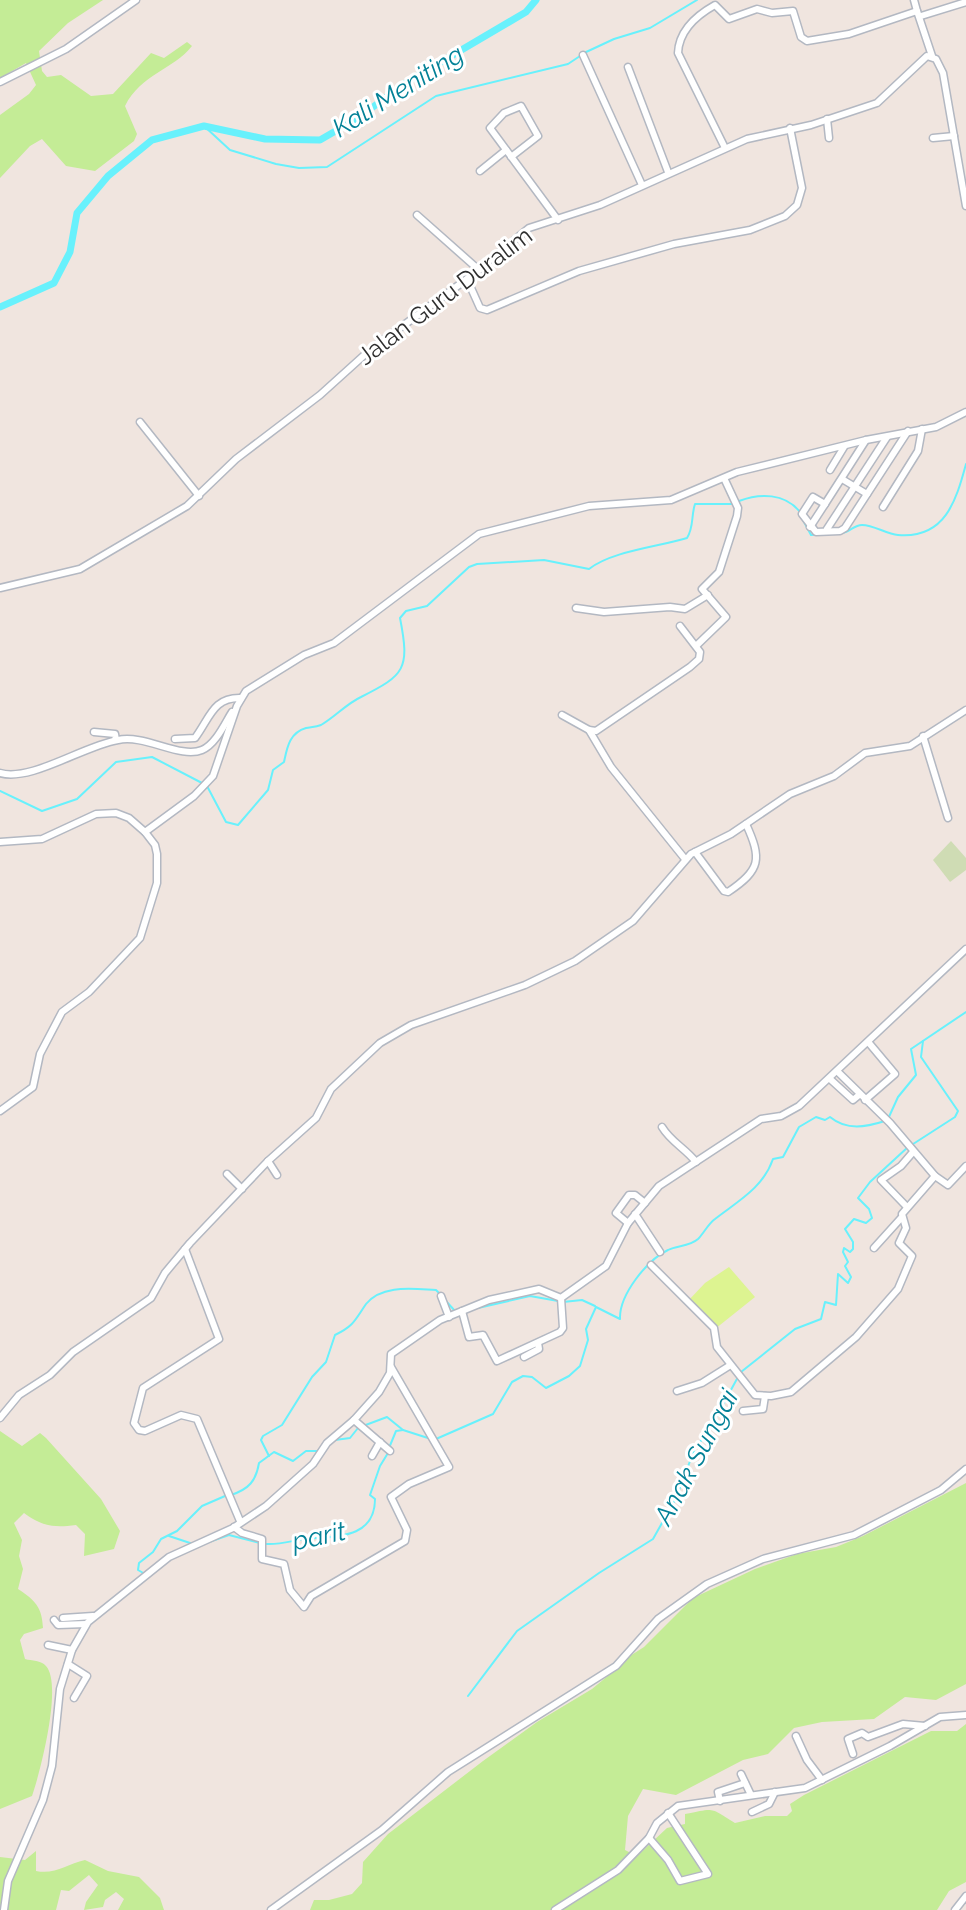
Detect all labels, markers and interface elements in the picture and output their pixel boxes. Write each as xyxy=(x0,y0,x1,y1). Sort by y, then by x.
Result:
water label: Kali Meniting xyxy=(327,39,469,143)
street label: Jalan Guru Duralim xyxy=(352,221,538,371)
water label: Anak Sungai xyxy=(647,1383,745,1531)
water label: parit xyxy=(289,1516,349,1556)

